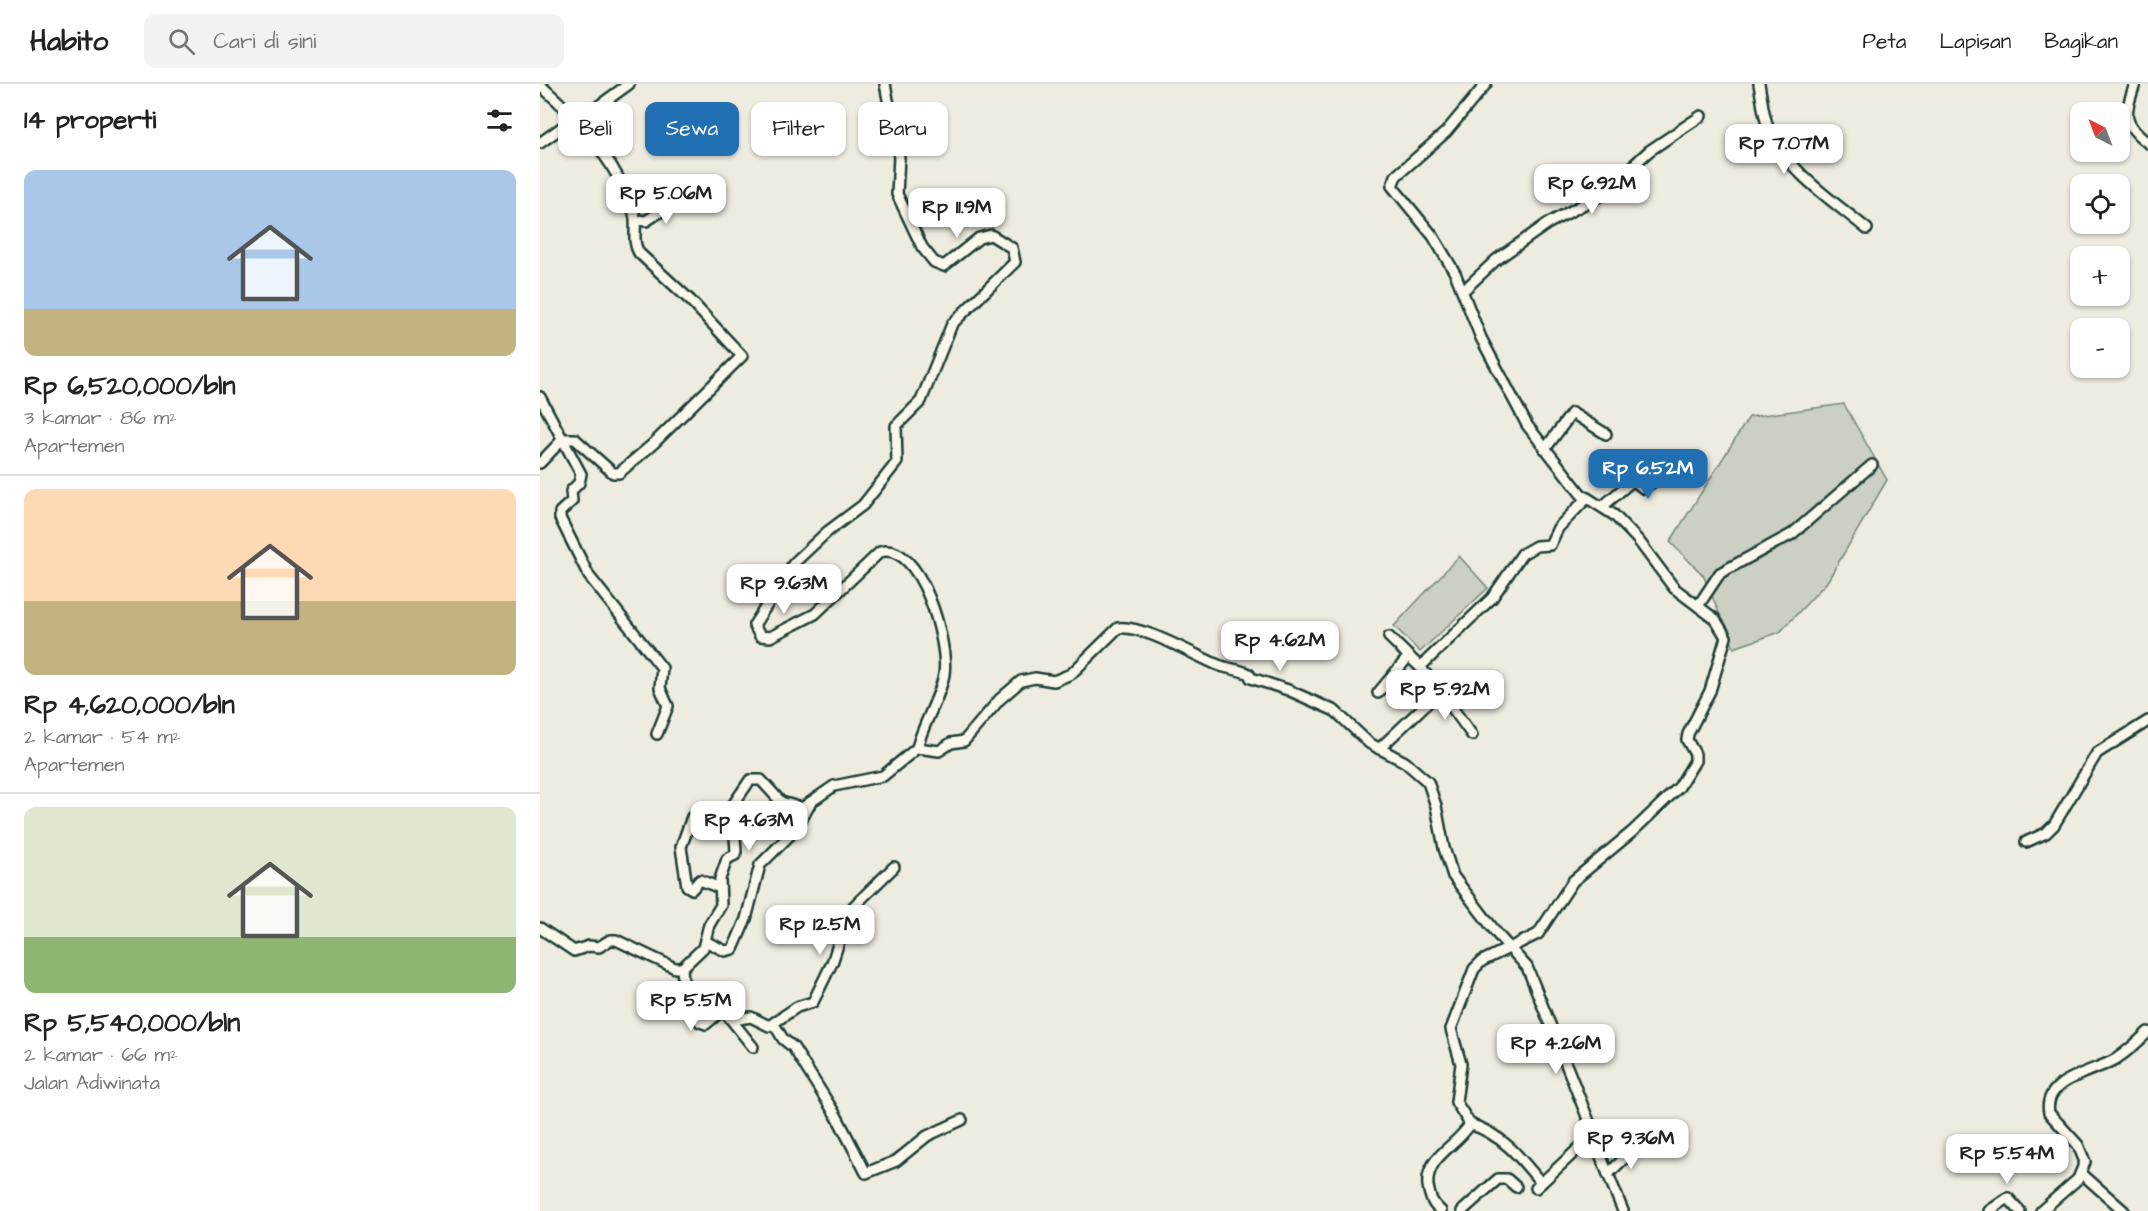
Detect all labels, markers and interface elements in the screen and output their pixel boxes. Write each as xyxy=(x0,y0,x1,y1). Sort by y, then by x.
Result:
search box xyxy=(144,14,564,68)
text: Habito xyxy=(30,22,108,61)
icon: search xyxy=(165,25,198,58)
text: Cari di sini xyxy=(213,26,316,57)
text: Peta xyxy=(1863,27,1906,56)
text: Lapisan xyxy=(1939,27,2011,56)
text: Bagikan xyxy=(2044,27,2118,56)
text: 14 properti xyxy=(24,102,156,138)
chip: Beli xyxy=(558,102,633,156)
chip: Sewa xyxy=(645,102,739,156)
chip: Filter xyxy=(751,102,846,156)
chip: Baru xyxy=(858,102,948,156)
north arrow xyxy=(2070,102,2130,162)
map controls xyxy=(2070,102,2130,378)
icon: filters xyxy=(483,104,516,137)
pin: Rp 7.07M xyxy=(1722,124,1846,175)
text: Rp 7.07M xyxy=(1739,129,1829,157)
pin: Rp 6.92M xyxy=(1530,164,1654,215)
text: Rp 6.92M xyxy=(1548,169,1636,197)
pin: Rp 5.06M xyxy=(604,174,728,225)
button: locate xyxy=(2070,174,2130,234)
text: Rp 5.06M xyxy=(620,179,712,207)
pin: Rp 11.9M xyxy=(895,188,1019,239)
text: Rp 11.9M xyxy=(922,193,992,221)
icon: home xyxy=(216,209,324,317)
button: + xyxy=(2070,246,2130,306)
button: − xyxy=(2070,318,2130,378)
text: Rp 6,520,000/bln xyxy=(24,368,235,404)
text: 3 kamar · 86 m² xyxy=(24,404,177,432)
text: Apartemen xyxy=(24,432,124,460)
pin: Rp 6.52M xyxy=(1586,449,1710,500)
text: Rp 6.52M xyxy=(1603,454,1693,482)
icon: home xyxy=(216,528,324,636)
pin: Rp 9.63M xyxy=(722,564,846,615)
text: Rp 9.63M xyxy=(741,569,827,597)
pin: Rp 4.62M xyxy=(1218,621,1342,672)
text: Rp 4.62M xyxy=(1235,626,1325,654)
pin: Rp 5.92M xyxy=(1383,670,1507,721)
text: Rp 5.92M xyxy=(1400,675,1490,703)
text: Rp 4,620,000/bln xyxy=(24,687,235,723)
text: 2 kamar · 54 m² xyxy=(24,723,180,751)
text: Apartemen xyxy=(24,751,124,779)
pin: Rp 4.63M xyxy=(687,801,811,852)
text: Rp 4.63M xyxy=(704,806,794,834)
icon: home xyxy=(216,846,324,954)
pin: Rp 12.5M xyxy=(758,905,882,956)
text: Rp 12.5M xyxy=(780,910,860,938)
pin: Rp 5.5M xyxy=(636,981,746,1032)
text: Rp 5.5M xyxy=(650,986,732,1014)
text: Rp 5,540,000/bln xyxy=(24,1005,240,1041)
pin: Rp 4.26M xyxy=(1494,1024,1618,1075)
text: Rp 4.26M xyxy=(1511,1029,1601,1057)
text: 2 kamar · 66 m² xyxy=(24,1041,178,1069)
text: Jalan Adiwinata xyxy=(24,1069,160,1097)
pin: Rp 9.36M xyxy=(1569,1119,1693,1170)
text: Rp 9.36M xyxy=(1588,1124,1674,1152)
pin: Rp 5.54M xyxy=(1945,1134,2069,1185)
text: Rp 5.54M xyxy=(1960,1139,2054,1167)

